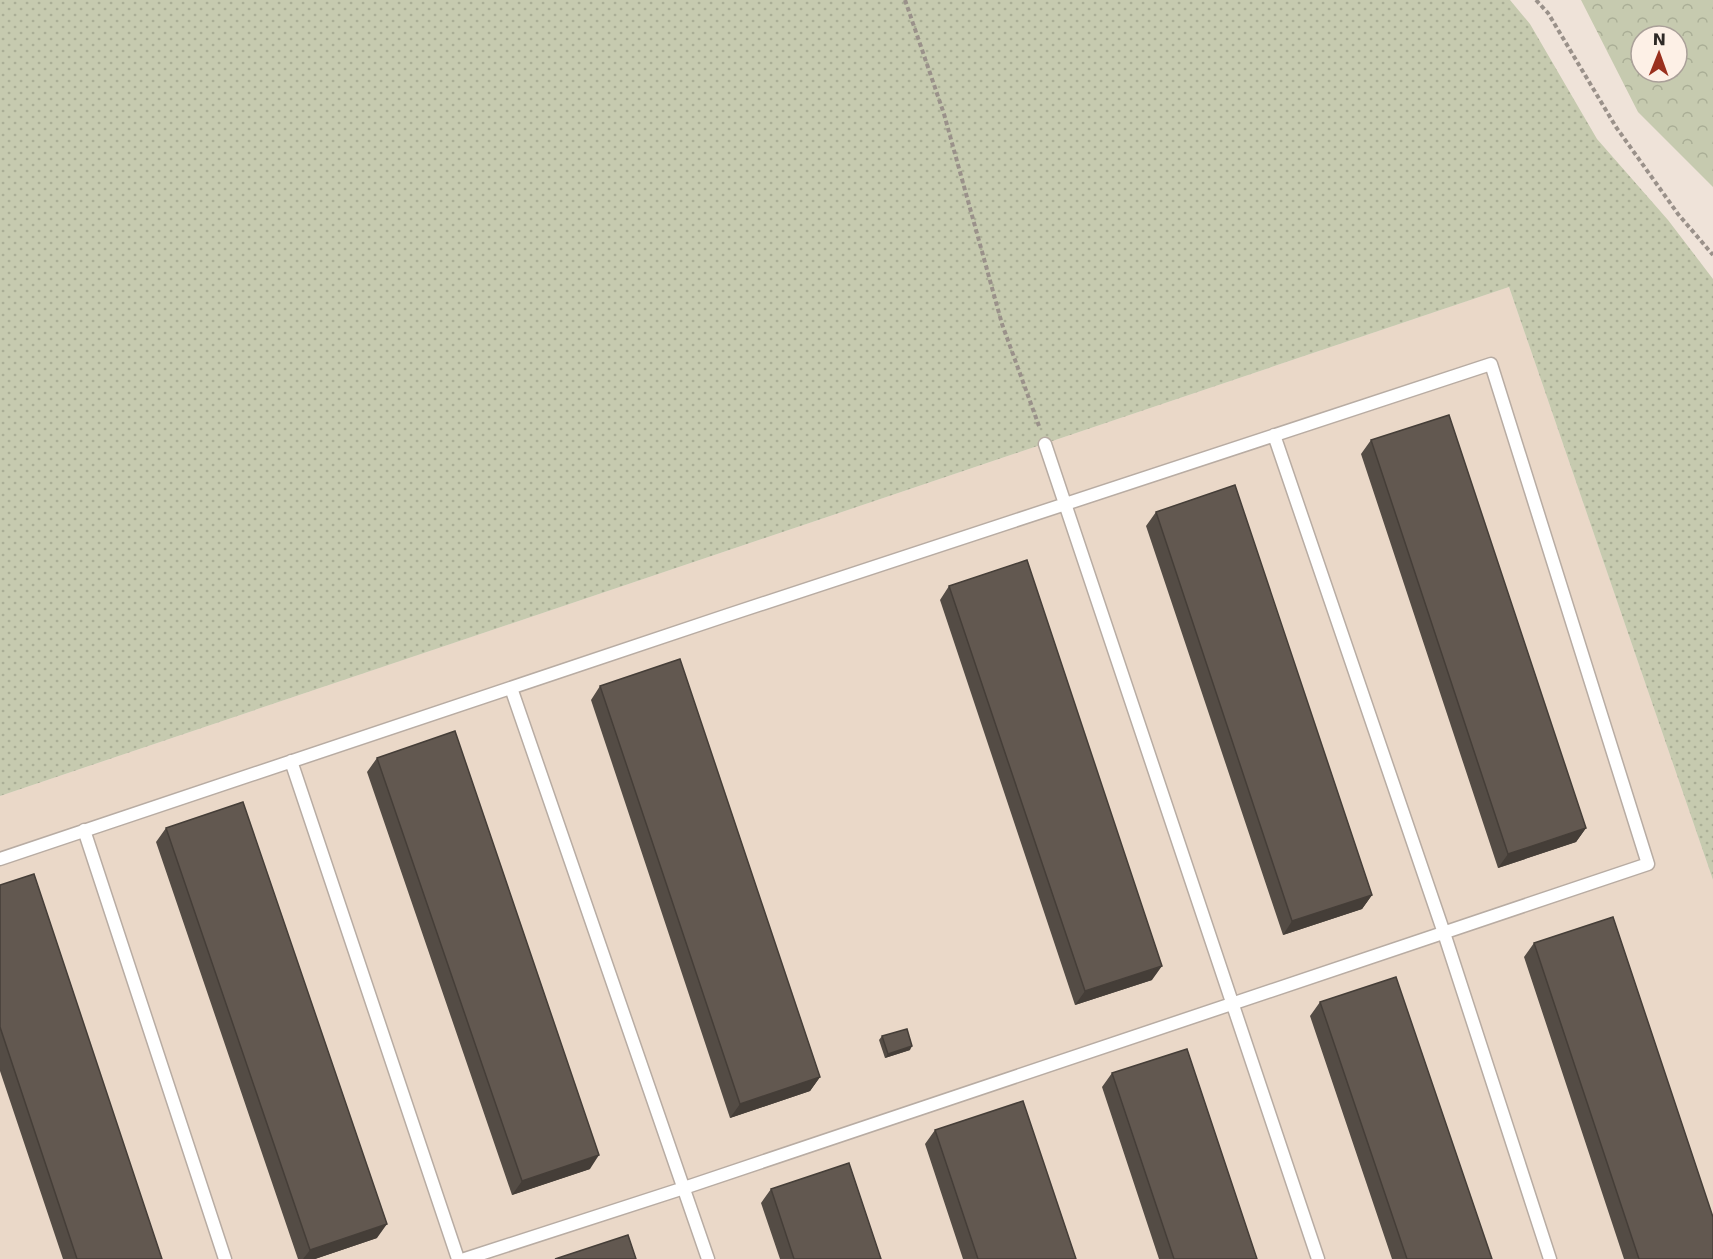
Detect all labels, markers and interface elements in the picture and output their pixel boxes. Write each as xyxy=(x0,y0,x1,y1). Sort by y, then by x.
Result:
north arrow xyxy=(1629,24,1689,84)
text: N xyxy=(1652,30,1666,49)

